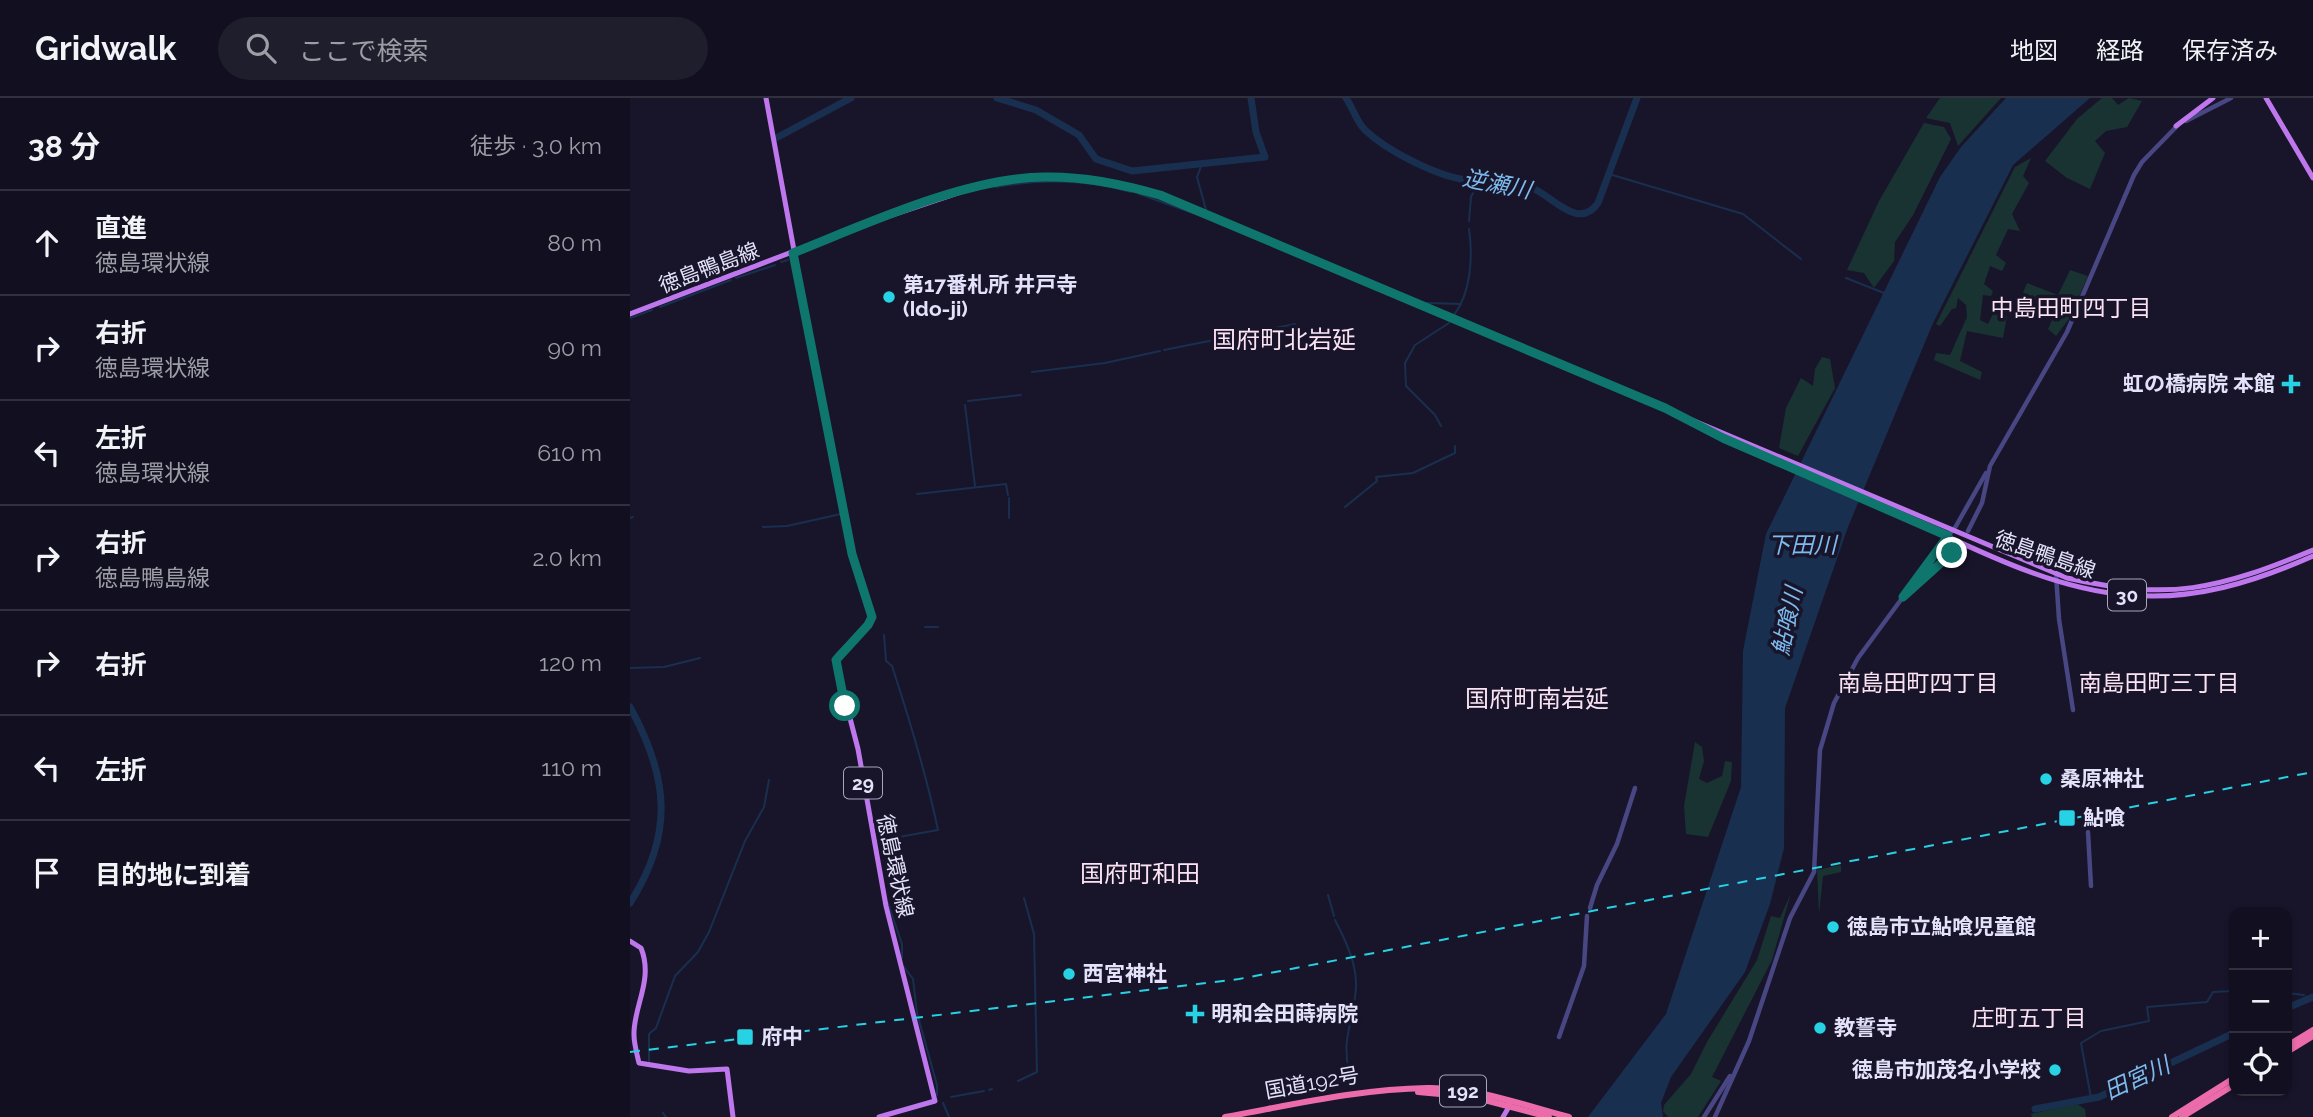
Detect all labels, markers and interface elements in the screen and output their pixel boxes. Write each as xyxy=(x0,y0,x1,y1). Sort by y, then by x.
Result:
search box xyxy=(218,17,708,80)
text: Gridwalk xyxy=(35,29,176,68)
icon: search xyxy=(242,29,280,67)
text: ここで検索 xyxy=(298,36,428,66)
text: 地図 xyxy=(2010,36,2058,65)
text: 経路 xyxy=(2096,36,2144,65)
text: 保存済み xyxy=(2182,36,2278,65)
text: 38 分 xyxy=(28,129,100,164)
text: 徒歩 · 3.0 km xyxy=(470,132,602,159)
water label: 逆瀬川 xyxy=(1461,164,1536,204)
text: 直進 xyxy=(95,213,147,243)
icon: ahead xyxy=(28,224,66,262)
text: 80 m xyxy=(547,229,602,256)
street label: 徳島鴨島線 xyxy=(655,237,762,298)
text: 徳島環状線 xyxy=(95,249,210,276)
place label: 第17番札所 井戸寺 (Ido-ji) xyxy=(903,272,1077,321)
marker: 第17番札所 井戸寺 (Ido-ji) xyxy=(881,289,897,305)
district label: 中島田町四丁目 xyxy=(1991,294,2152,321)
text: 右折 xyxy=(95,318,147,348)
district label: 国府町北岩延 xyxy=(1212,325,1356,354)
icon: right xyxy=(28,329,66,367)
text: 90 m xyxy=(547,334,602,361)
text: 徳島環状線 xyxy=(95,354,210,381)
place label: 虹の橋病院 本館 xyxy=(2123,371,2275,396)
marker: 虹の橋病院 本館 xyxy=(2281,374,2301,394)
text: 左折 xyxy=(95,423,147,453)
icon: left xyxy=(28,434,66,472)
text: 610 m xyxy=(537,439,602,466)
text: 徳島環状線 xyxy=(95,459,210,486)
street label: 徳島鴨島線 xyxy=(1991,526,2099,583)
text: 右折 xyxy=(95,528,147,558)
water label: 下田川 xyxy=(1768,531,1840,558)
route end xyxy=(1936,537,1967,568)
icon: right xyxy=(28,539,66,577)
text: 2.0 km xyxy=(532,544,602,571)
text: 徳島鴨島線 xyxy=(95,564,210,591)
road number: 30 xyxy=(2108,580,2146,610)
water label: 鮎喰川 xyxy=(1766,581,1808,657)
icon: right xyxy=(28,644,66,682)
text: 120 m xyxy=(539,649,602,676)
text: 右折 xyxy=(95,650,147,680)
district label: 南島田町四丁目 xyxy=(1838,669,1999,696)
district label: 南島田町三丁目 xyxy=(2079,669,2240,696)
district label: 国府町南岩延 xyxy=(1465,684,1609,713)
route start xyxy=(829,690,860,721)
icon: left xyxy=(28,749,66,787)
text: 110 m xyxy=(541,754,602,781)
text: 左折 xyxy=(95,755,147,785)
place label: 桑原神社 xyxy=(2060,766,2144,791)
road number: 29 xyxy=(844,768,882,798)
marker: 桑原神社 xyxy=(2038,771,2054,787)
place label: 鮎喰 xyxy=(2083,805,2125,830)
marker: 鮎喰 xyxy=(2057,808,2077,828)
street label: 徳島環状線 xyxy=(872,812,919,920)
icon: arrive xyxy=(28,854,66,892)
district label: 国府町和田 xyxy=(1080,859,1200,888)
text: 目的地に到着 xyxy=(95,860,251,890)
map controls xyxy=(2229,907,2292,1096)
button: + xyxy=(2229,907,2292,970)
place label: 徳島市立鮎喰児童館 xyxy=(1847,914,2036,939)
marker: 徳島市立鮎喰児童館 xyxy=(1825,919,1841,935)
place label: 西宮神社 xyxy=(1083,961,1167,986)
marker: 西宮神社 xyxy=(1061,966,1077,982)
button: − xyxy=(2229,970,2292,1033)
place label: 明和会田蒔病院 xyxy=(1211,1001,1358,1026)
marker: 明和会田蒔病院 xyxy=(1185,1004,1205,1024)
district label: 庄町五丁目 xyxy=(1972,1004,2087,1031)
place label: 教誓寺 xyxy=(1834,1015,1897,1040)
marker: 教誓寺 xyxy=(1812,1020,1828,1036)
place label: 府中 xyxy=(761,1024,803,1049)
marker: 府中 xyxy=(735,1027,755,1047)
button: locate xyxy=(2229,1033,2292,1096)
water label: 田宮川 xyxy=(2100,1049,2176,1104)
place label: 徳島市加茂名小学校 xyxy=(1852,1057,2041,1082)
street label: 国道192号 xyxy=(1263,1062,1361,1103)
marker: 徳島市加茂名小学校 xyxy=(2047,1062,2063,1078)
road number: 192 xyxy=(1440,1076,1486,1107)

